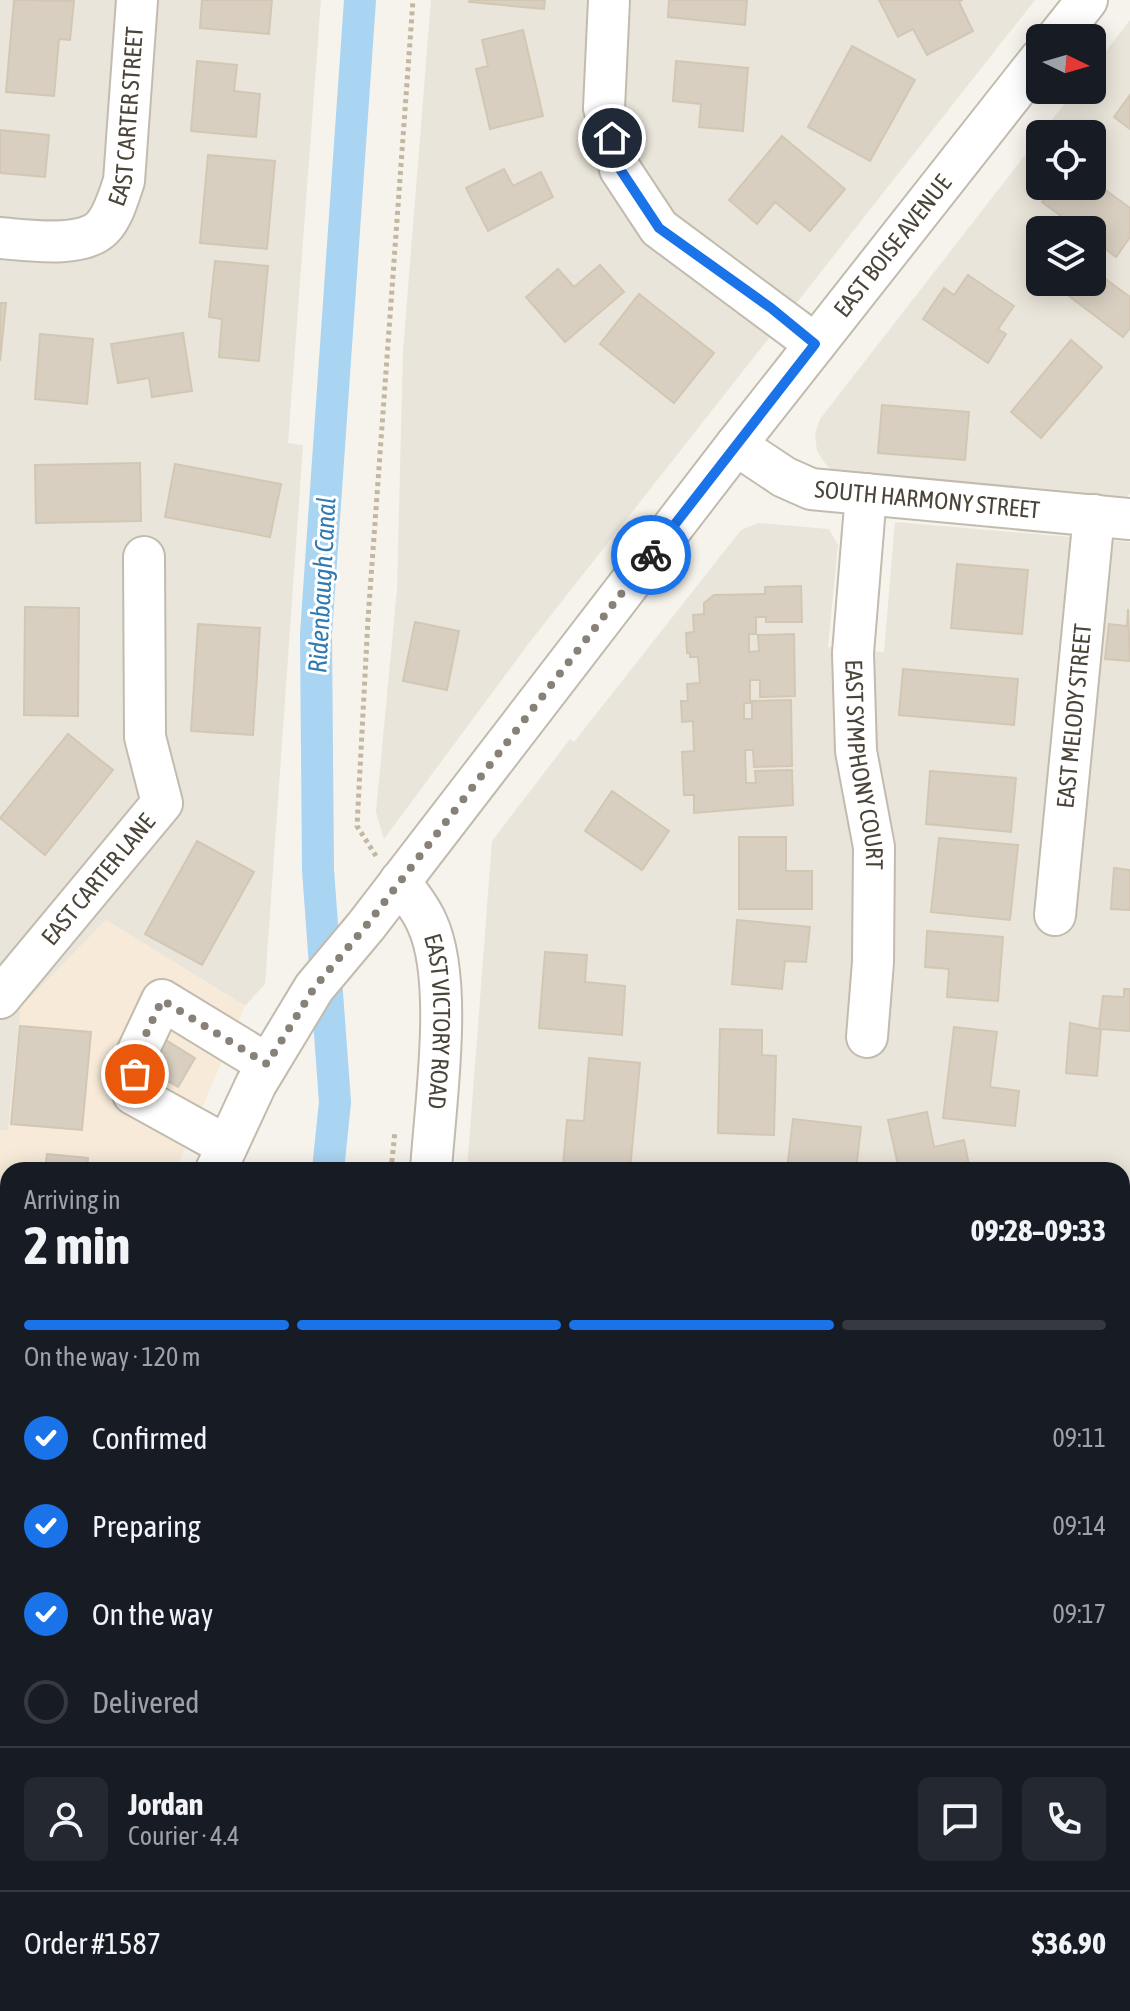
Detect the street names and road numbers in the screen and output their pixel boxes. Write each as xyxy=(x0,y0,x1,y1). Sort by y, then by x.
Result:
street label: EAST CARTER STREET xyxy=(103,25,148,210)
street label: EAST BOISE AVENUE xyxy=(828,169,956,322)
street label: SOUTH HARMONY STREET xyxy=(814,475,1041,523)
street label: EAST MELODY STREET xyxy=(1051,622,1096,810)
street label: EAST SYMPHONY COURT xyxy=(840,659,888,870)
street label: EAST CARTER LANE xyxy=(36,808,160,950)
street label: EAST VICTORY ROAD xyxy=(419,930,455,1110)

